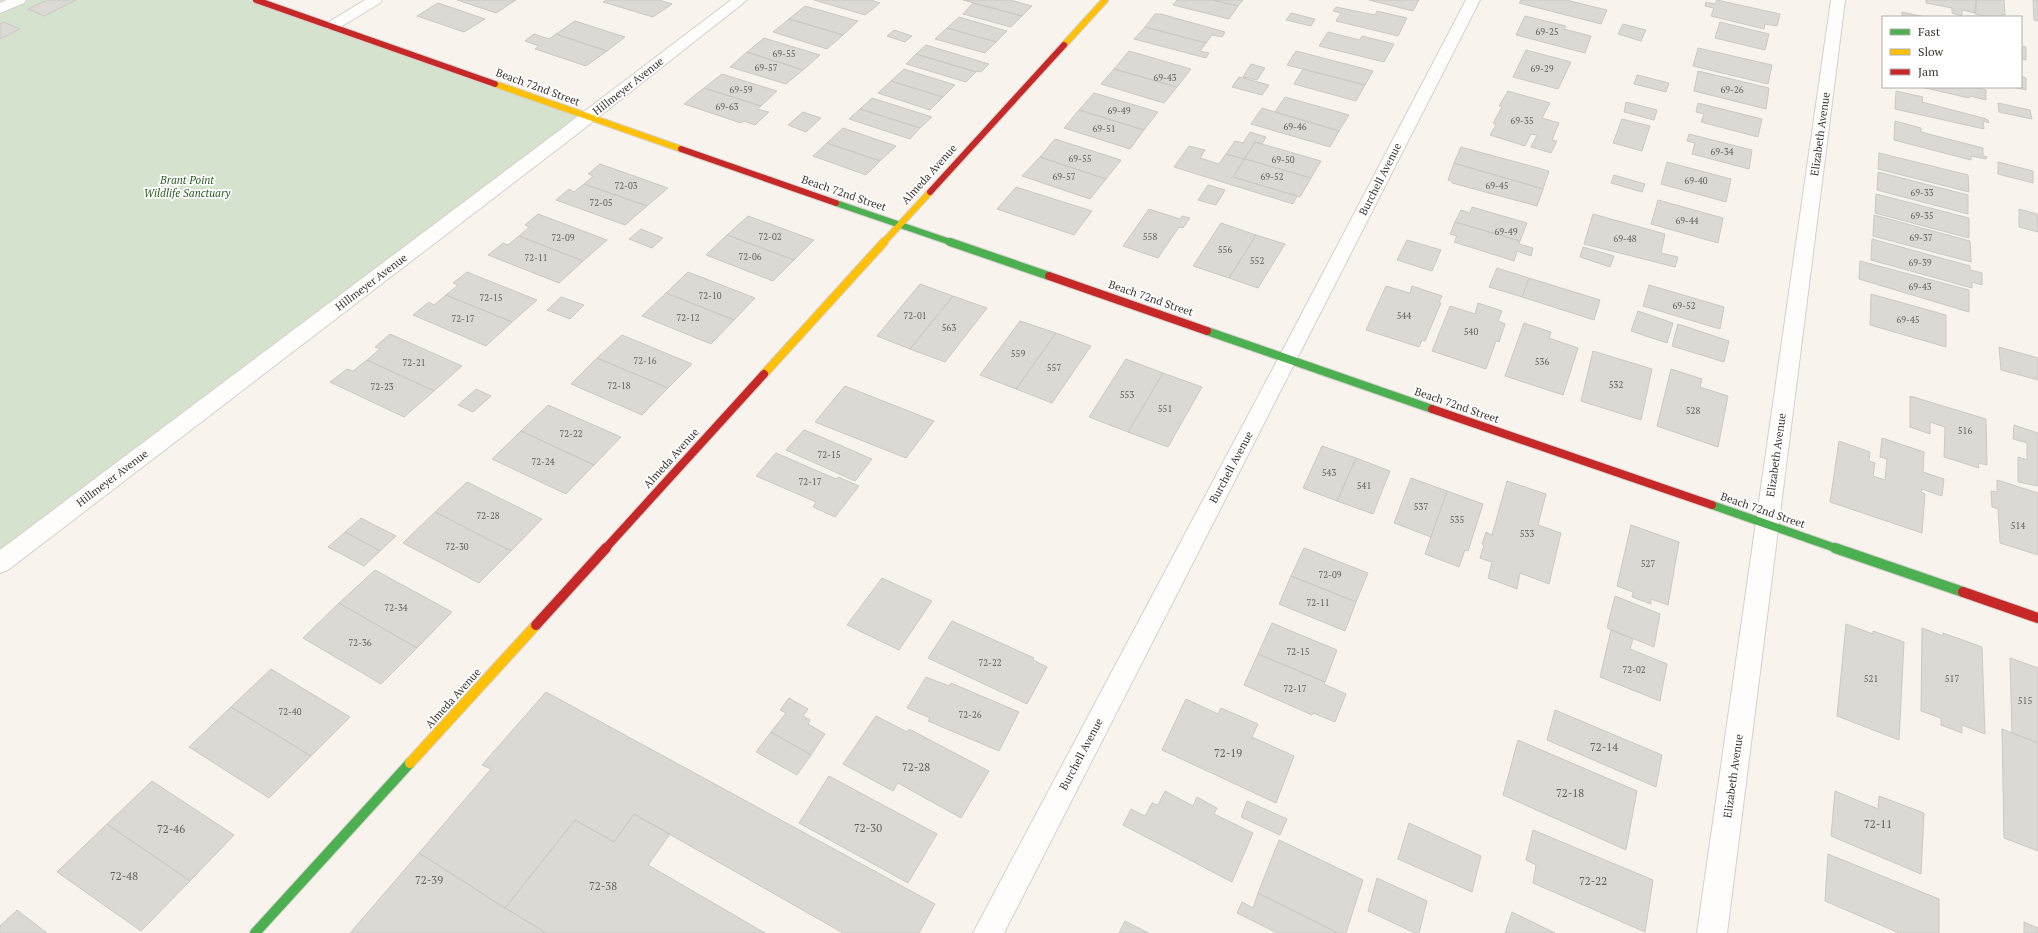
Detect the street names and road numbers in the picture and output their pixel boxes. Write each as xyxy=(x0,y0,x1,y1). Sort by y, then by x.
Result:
street label: Hillmeyer Avenue xyxy=(590,54,667,118)
street label: Beach 72nd Street xyxy=(494,65,582,109)
street label: Elizabeth Avenue xyxy=(1807,91,1833,177)
street label: Burchell Avenue xyxy=(1356,140,1404,218)
street label: Almeda Avenue xyxy=(898,141,960,207)
street label: Beach 72nd Street xyxy=(800,172,888,214)
street label: Hillmeyer Avenue xyxy=(332,250,410,314)
street label: Beach 72nd Street xyxy=(1107,277,1195,319)
street label: Beach 72nd Street xyxy=(1413,384,1501,426)
street label: Elizabeth Avenue xyxy=(1763,412,1789,498)
street label: Almeda Avenue xyxy=(640,425,702,491)
street label: Burchell Avenue xyxy=(1206,428,1256,505)
street label: Hillmeyer Avenue xyxy=(73,446,151,510)
street label: Beach 72nd Street xyxy=(1719,489,1807,531)
street label: Almeda Avenue xyxy=(422,665,484,731)
street label: Burchell Avenue xyxy=(1056,715,1106,792)
street label: Elizabeth Avenue xyxy=(1720,733,1746,819)

